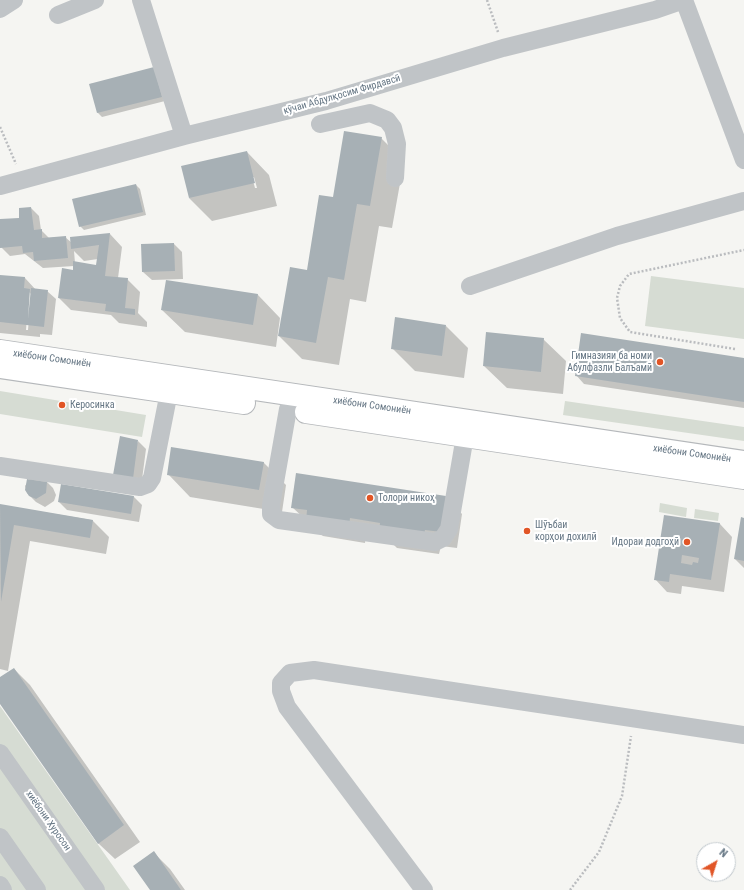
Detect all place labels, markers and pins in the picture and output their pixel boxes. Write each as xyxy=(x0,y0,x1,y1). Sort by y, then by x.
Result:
place label: Гимназияи ба номи Абулфазли Балъамӣ xyxy=(567,350,652,374)
marker: Гимназияи ба номи Абулфазли Балъамӣ xyxy=(655,357,665,367)
place label: Керосинка xyxy=(70,399,115,411)
marker: Керосинка xyxy=(57,400,67,410)
place label: Толори никоҳ xyxy=(378,492,435,504)
marker: Толори никоҳ xyxy=(365,493,375,503)
place label: Шӯъбаи корҳои дохилӣ xyxy=(535,519,596,542)
marker: Шӯъбаи корҳои дохилӣ xyxy=(522,526,532,536)
place label: Идораи додгоҳӣ xyxy=(612,536,679,548)
marker: Идораи додгоҳӣ xyxy=(682,537,692,547)

